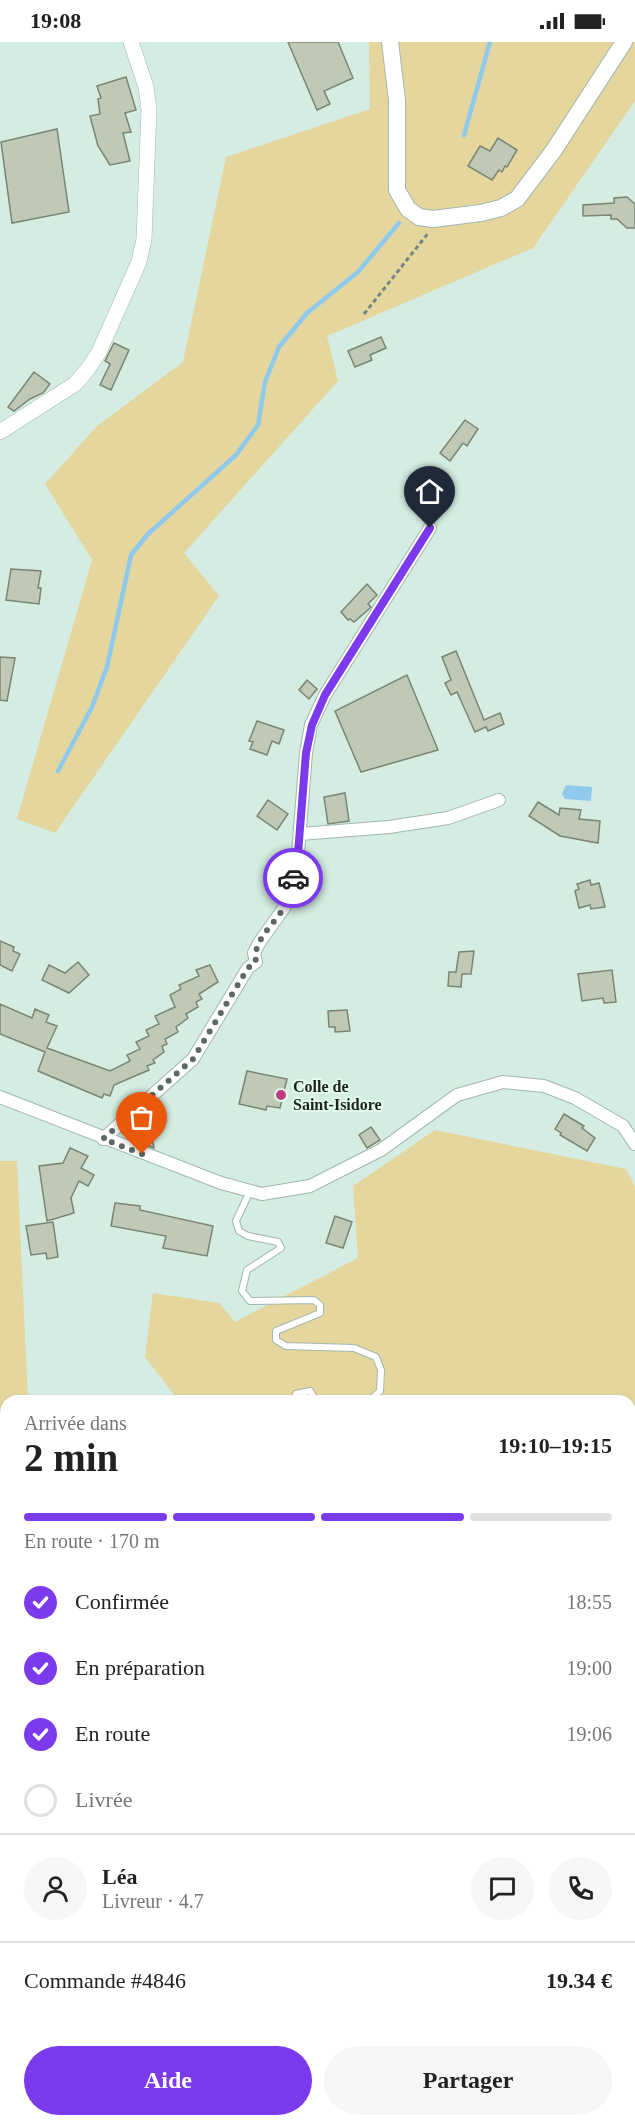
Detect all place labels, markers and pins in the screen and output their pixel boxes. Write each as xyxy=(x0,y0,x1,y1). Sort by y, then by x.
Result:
pin xyxy=(404,466,455,528)
place label: Colle de Saint-Isidore xyxy=(293,1078,382,1113)
marker: Colle de Saint-Isidore xyxy=(274,1088,288,1102)
pin xyxy=(116,1092,167,1154)

